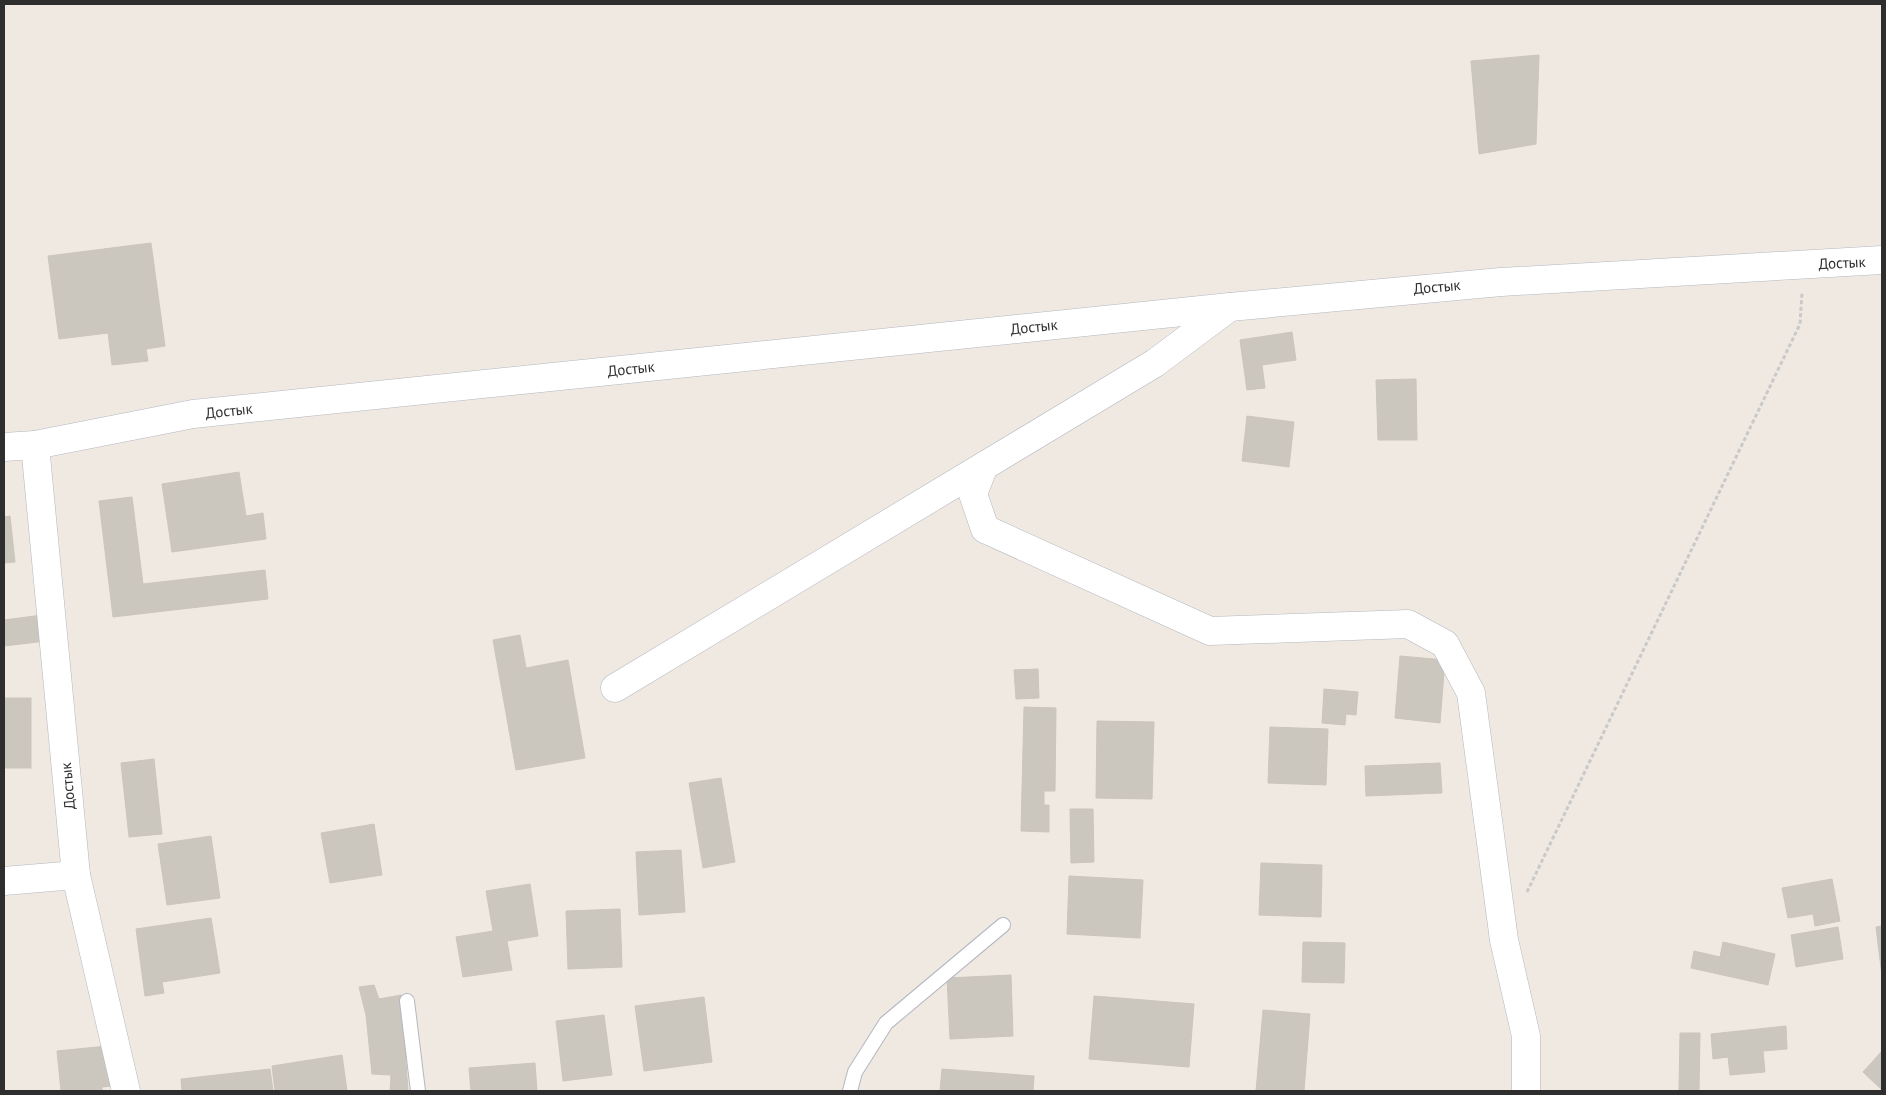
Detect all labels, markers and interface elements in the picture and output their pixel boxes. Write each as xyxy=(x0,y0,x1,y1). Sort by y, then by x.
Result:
street label: Достык xyxy=(1818,252,1867,273)
street label: Достык xyxy=(1413,275,1462,298)
street label: Достык xyxy=(1009,314,1059,338)
street label: Достык xyxy=(606,356,656,380)
street label: Достык xyxy=(204,398,254,422)
street label: Достык xyxy=(56,761,79,810)

